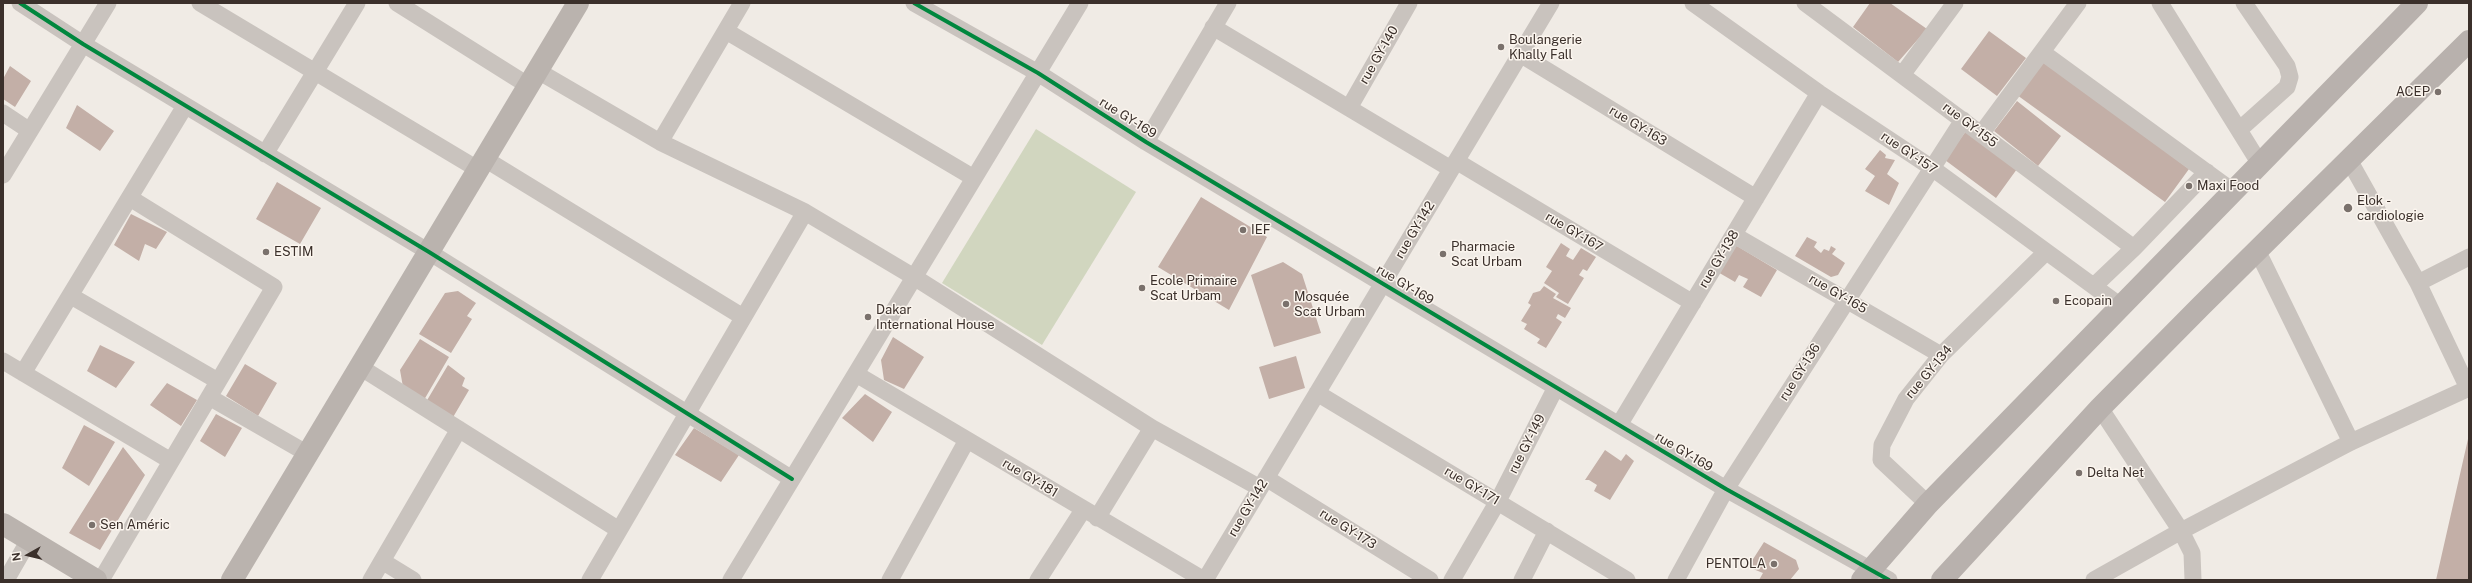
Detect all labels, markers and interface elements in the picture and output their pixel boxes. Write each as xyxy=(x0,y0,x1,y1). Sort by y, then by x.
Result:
street label: rue GY-140 xyxy=(1356,23,1402,87)
place label: Boulangerie Khally Fall xyxy=(1509,32,1582,63)
marker: Boulangerie Khally Fall xyxy=(1496,42,1506,52)
place label: ACEP xyxy=(2396,84,2430,100)
marker: ACEP xyxy=(2433,87,2443,97)
street label: rue GY-169 xyxy=(1097,94,1159,142)
street label: rue GY-155 xyxy=(1939,99,2001,151)
street label: rue GY-163 xyxy=(1606,103,1670,149)
street label: rue GY-157 xyxy=(1878,129,1940,177)
place label: Maxi Food xyxy=(2197,178,2259,194)
marker: Maxi Food xyxy=(2184,181,2194,191)
place label: Elok - cardiologie xyxy=(2357,193,2424,224)
street label: rue GY-142 xyxy=(1392,198,1438,262)
marker: Elok - cardiologie xyxy=(2342,202,2354,214)
street label: rue GY-167 xyxy=(1543,209,1605,255)
place label: IEF xyxy=(1251,222,1271,238)
marker: IEF xyxy=(1238,225,1248,235)
street label: rue GY-138 xyxy=(1696,227,1742,291)
place label: Pharmacie Scat Urbam xyxy=(1451,239,1522,270)
place label: ESTIM xyxy=(274,244,314,260)
marker: ESTIM xyxy=(261,247,271,257)
marker: Pharmacie Scat Urbam xyxy=(1438,249,1448,259)
street label: rue GY-169 xyxy=(1373,262,1437,308)
street label: rue GY-165 xyxy=(1806,271,1870,317)
place label: Ecole Primaire Scat Urbam xyxy=(1150,273,1237,304)
marker: Ecole Primaire Scat Urbam xyxy=(1137,283,1147,293)
place label: Mosquée Scat Urbam xyxy=(1294,289,1365,320)
place label: Ecopain xyxy=(2064,293,2112,309)
marker: Ecopain xyxy=(2051,296,2061,306)
marker: Mosquée Scat Urbam xyxy=(1281,299,1291,309)
place label: Dakar International House xyxy=(876,302,995,333)
marker: Dakar International House xyxy=(863,312,873,322)
street label: rue GY-136 xyxy=(1776,341,1824,403)
street label: rue GY-134 xyxy=(1902,342,1956,402)
street label: rue GY-149 xyxy=(1505,412,1549,476)
street label: rue GY-169 xyxy=(1652,429,1716,475)
street label: rue GY-181 xyxy=(999,455,1061,501)
street label: rue GY-171 xyxy=(1442,463,1502,509)
place label: Delta Net xyxy=(2087,465,2144,481)
marker: Delta Net xyxy=(2074,468,2084,478)
street label: rue GY-142 xyxy=(1225,476,1271,540)
street label: rue GY-173 xyxy=(1317,505,1379,553)
place label: Sen Améric xyxy=(100,517,170,533)
marker: Sen Améric xyxy=(87,520,97,530)
north arrow xyxy=(8,535,48,575)
text: N xyxy=(10,552,23,562)
place label: PENTOLA xyxy=(1706,556,1766,572)
marker: PENTOLA xyxy=(1769,559,1779,569)

